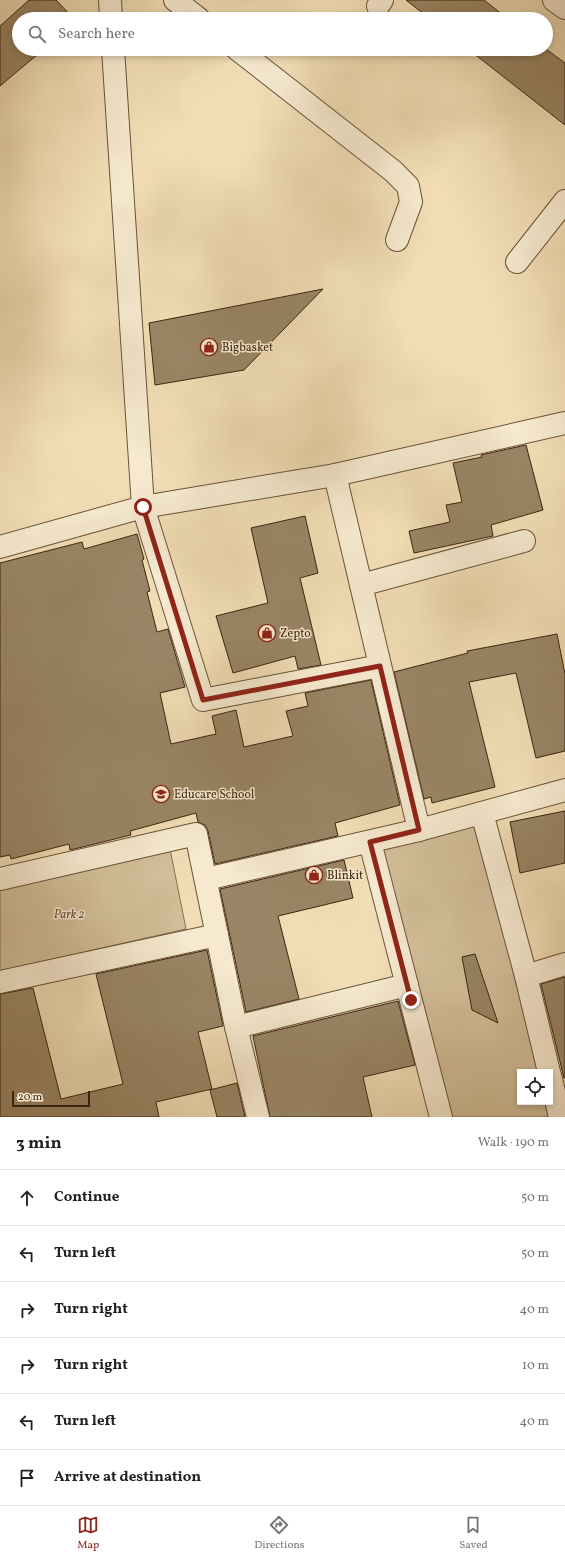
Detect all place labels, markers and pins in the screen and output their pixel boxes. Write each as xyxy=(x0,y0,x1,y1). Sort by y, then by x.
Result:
shop icon: Bigbasket xyxy=(199,337,219,357)
place label: Bigbasket xyxy=(222,340,273,356)
shop icon: Zepto xyxy=(257,623,277,643)
place label: Zepto xyxy=(280,626,311,642)
school or university icon: Educare School xyxy=(151,784,171,804)
place label: Educare School xyxy=(174,787,255,803)
shop icon: Blinkit xyxy=(304,865,324,885)
place label: Blinkit xyxy=(327,868,363,884)

